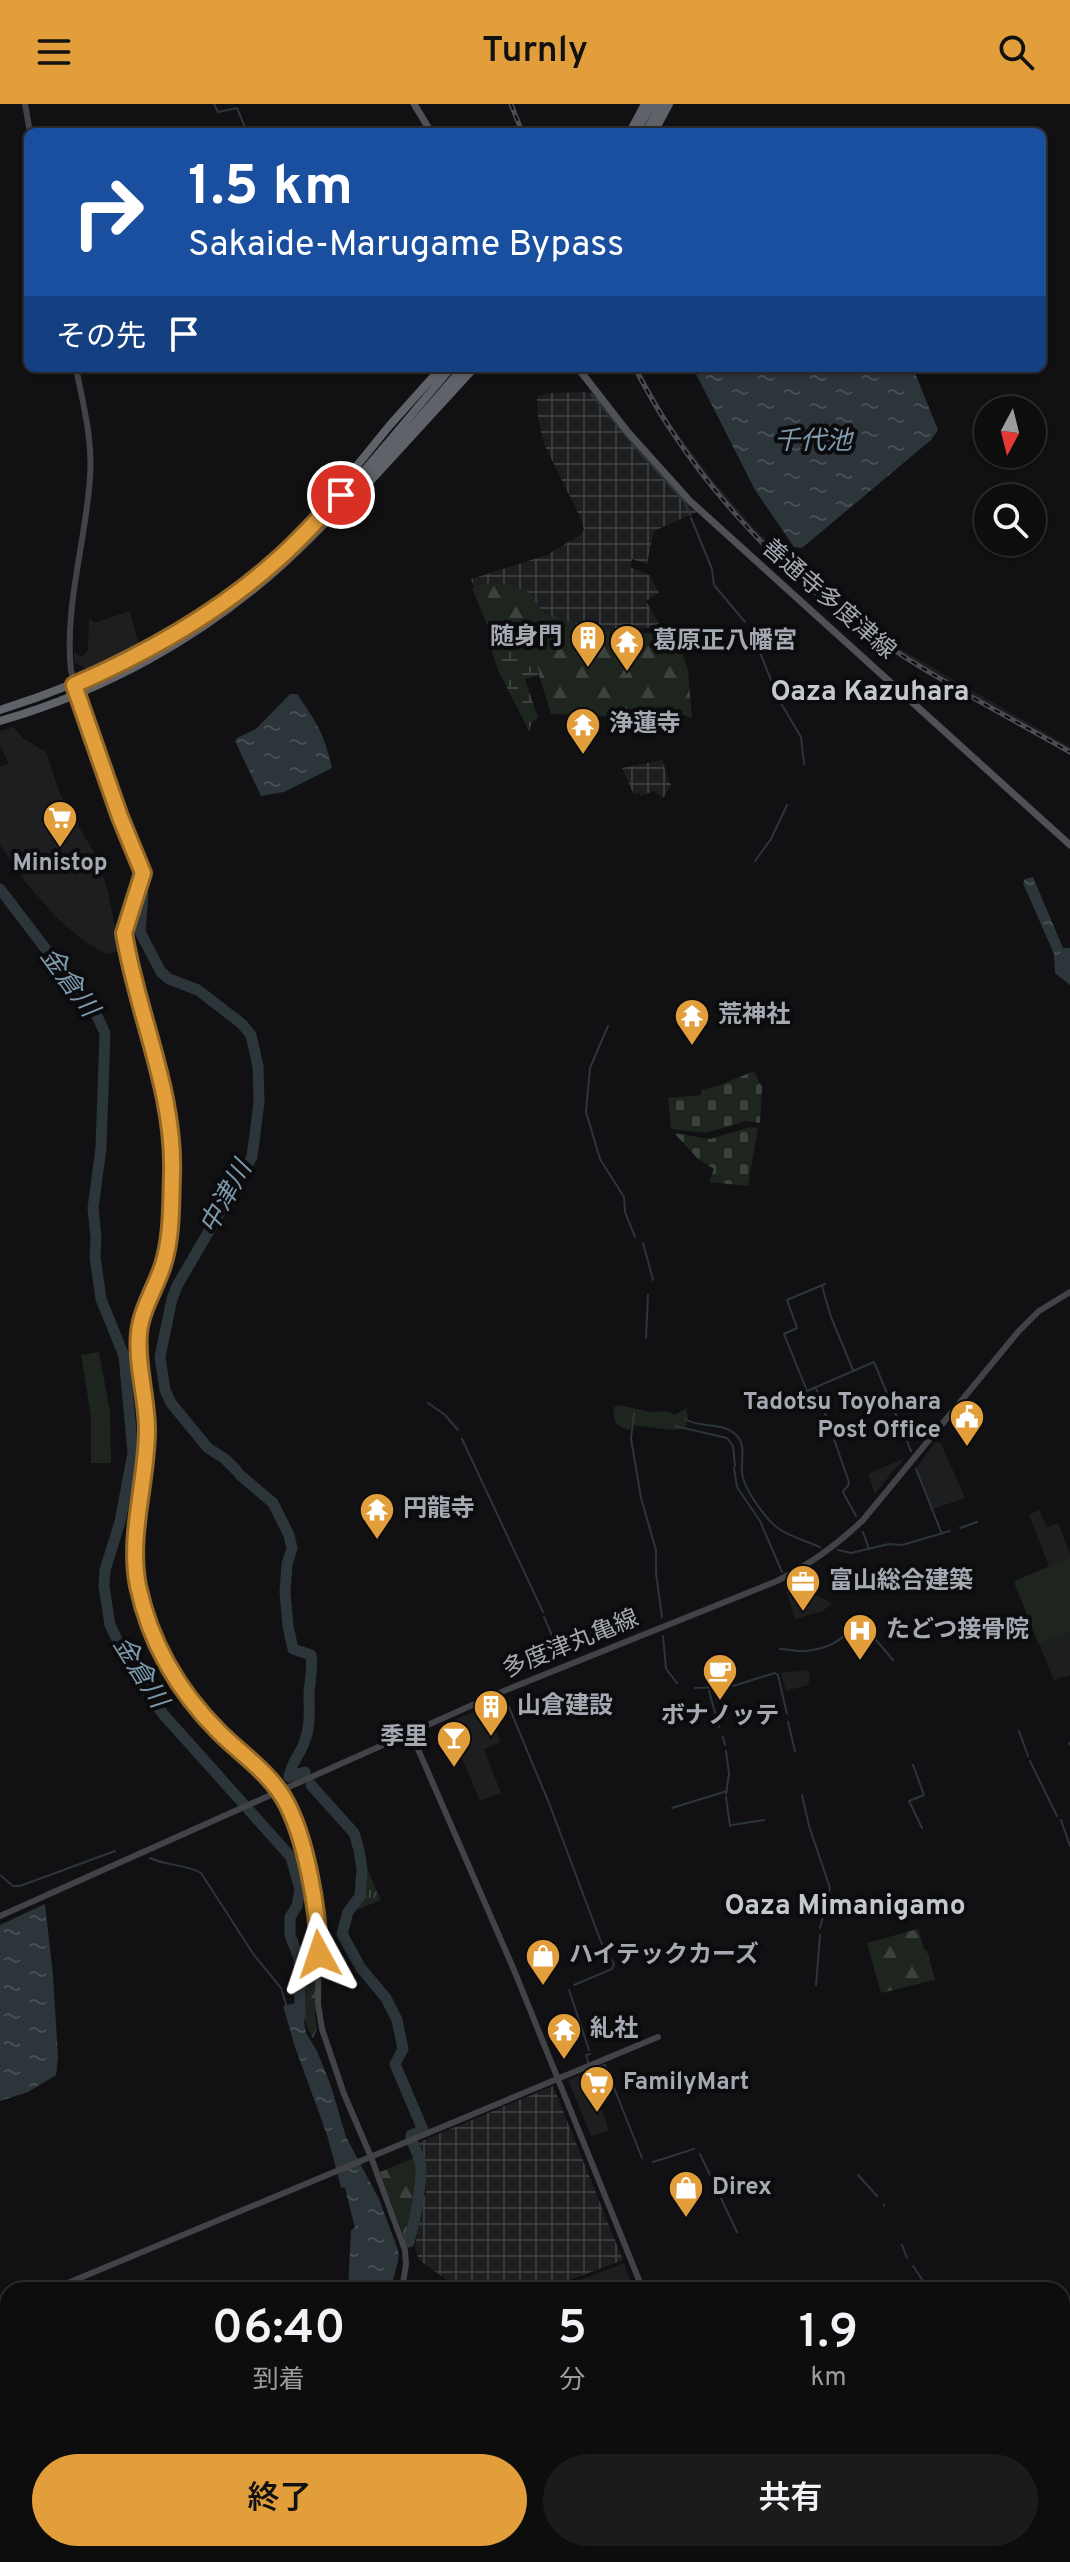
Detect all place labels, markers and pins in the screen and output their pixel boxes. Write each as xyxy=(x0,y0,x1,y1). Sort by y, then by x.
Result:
pin xyxy=(307,461,375,529)
building icon: 随身門 xyxy=(569,619,607,669)
place label: 随身門 xyxy=(490,623,562,653)
temple icon: 葛原正八幡宮 xyxy=(608,623,646,673)
place label: 葛原正八幡宮 xyxy=(653,627,797,657)
temple icon: 浄蓮寺 xyxy=(564,706,602,756)
place label: 浄蓮寺 xyxy=(609,710,681,740)
supermarket icon: Ministop xyxy=(41,799,79,849)
place label: Ministop xyxy=(12,849,108,879)
temple icon: 荒神社 xyxy=(673,997,711,1047)
place label: 荒神社 xyxy=(718,1001,790,1031)
place label: Tadotsu Toyohara Post Office xyxy=(743,1388,941,1446)
public building icon: Tadotsu Toyohara Post Office xyxy=(948,1398,986,1448)
temple icon: 円龍寺 xyxy=(358,1491,396,1541)
place label: 円龍寺 xyxy=(403,1495,475,1525)
office icon: 富山総合建築 xyxy=(784,1563,822,1613)
place label: 富山総合建築 xyxy=(829,1567,973,1597)
hospital icon: たどつ接骨院 xyxy=(841,1612,879,1662)
place label: たどつ接骨院 xyxy=(886,1616,1029,1646)
cafe icon: ボナノッテ xyxy=(701,1652,739,1702)
building icon: 山倉建設 xyxy=(472,1688,510,1738)
place label: 山倉建設 xyxy=(517,1692,613,1722)
place label: ボナノッテ xyxy=(661,1702,779,1732)
bar icon: 季里 xyxy=(435,1719,473,1769)
place label: 季里 xyxy=(380,1723,428,1753)
shop icon: ハイテックカーズ xyxy=(524,1937,562,1987)
place label: ハイテックカーズ xyxy=(569,1941,759,1971)
temple icon: 糺社 xyxy=(545,2011,583,2061)
place label: 糺社 xyxy=(590,2015,638,2045)
supermarket icon: FamilyMart xyxy=(578,2064,616,2114)
place label: FamilyMart xyxy=(623,2068,749,2098)
shop icon: Direx xyxy=(667,2169,705,2219)
place label: Direx xyxy=(712,2173,772,2203)

